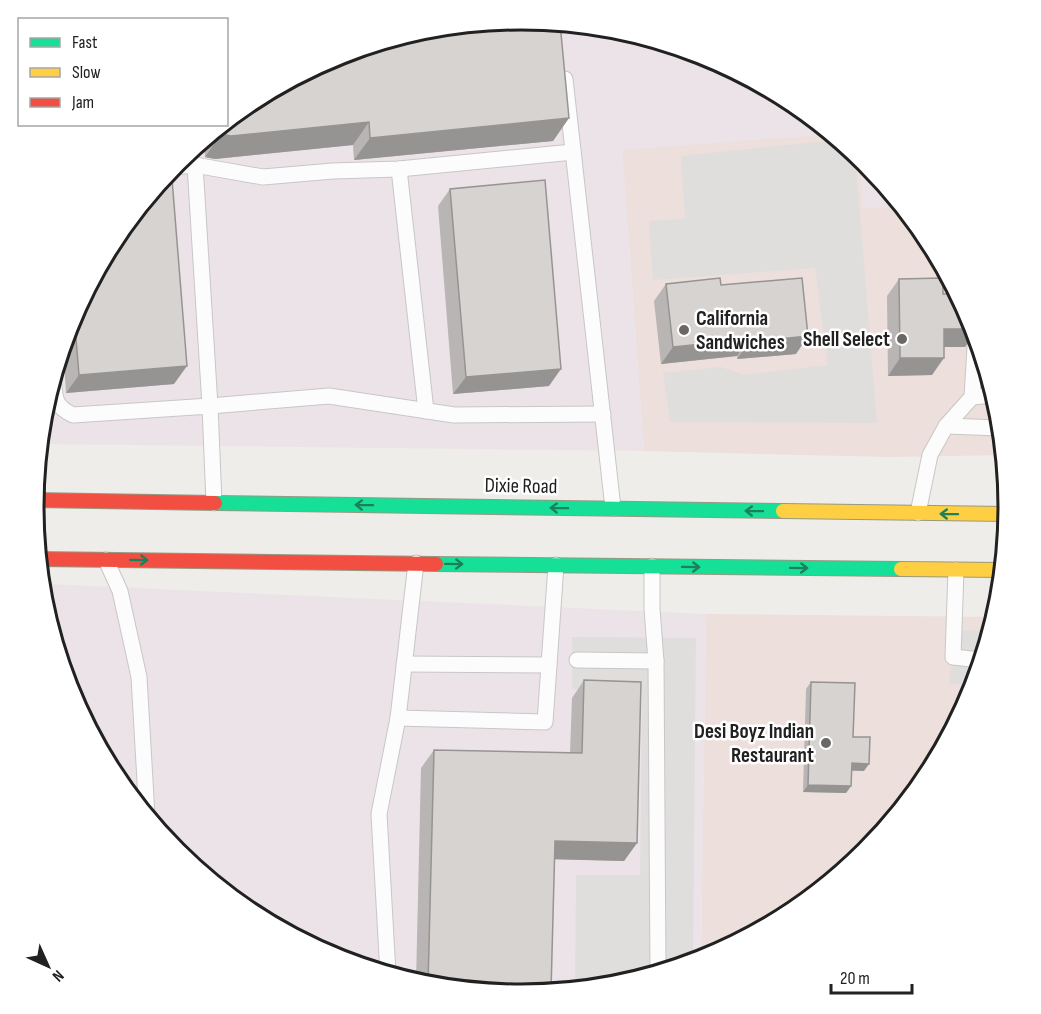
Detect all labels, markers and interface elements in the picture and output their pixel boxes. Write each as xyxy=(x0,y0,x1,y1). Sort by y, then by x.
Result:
legend xyxy=(18,18,228,126)
text: Fast xyxy=(72,32,98,53)
text: Slow xyxy=(72,62,101,83)
text: Jam xyxy=(71,92,94,113)
place label: California Sandwiches xyxy=(696,306,785,355)
marker: California Sandwiches xyxy=(677,323,691,337)
place label: Shell Select xyxy=(803,327,890,352)
marker: Shell Select xyxy=(895,332,909,346)
street label: Dixie Road xyxy=(484,473,558,499)
one-way arrow xyxy=(354,499,374,511)
one-way arrow xyxy=(549,502,569,514)
one-way arrow xyxy=(744,505,764,517)
one-way arrow xyxy=(939,508,959,519)
one-way arrow xyxy=(128,554,148,566)
one-way arrow xyxy=(444,558,464,569)
one-way arrow xyxy=(681,561,701,573)
one-way arrow xyxy=(789,562,809,574)
place label: Desi Boyz Indian Restaurant xyxy=(694,719,814,768)
marker: Desi Boyz Indian Restaurant xyxy=(819,736,833,750)
north arrow xyxy=(18,936,78,996)
scale bar xyxy=(831,957,912,995)
text: N xyxy=(48,966,67,985)
text: 20 m xyxy=(840,968,870,989)

